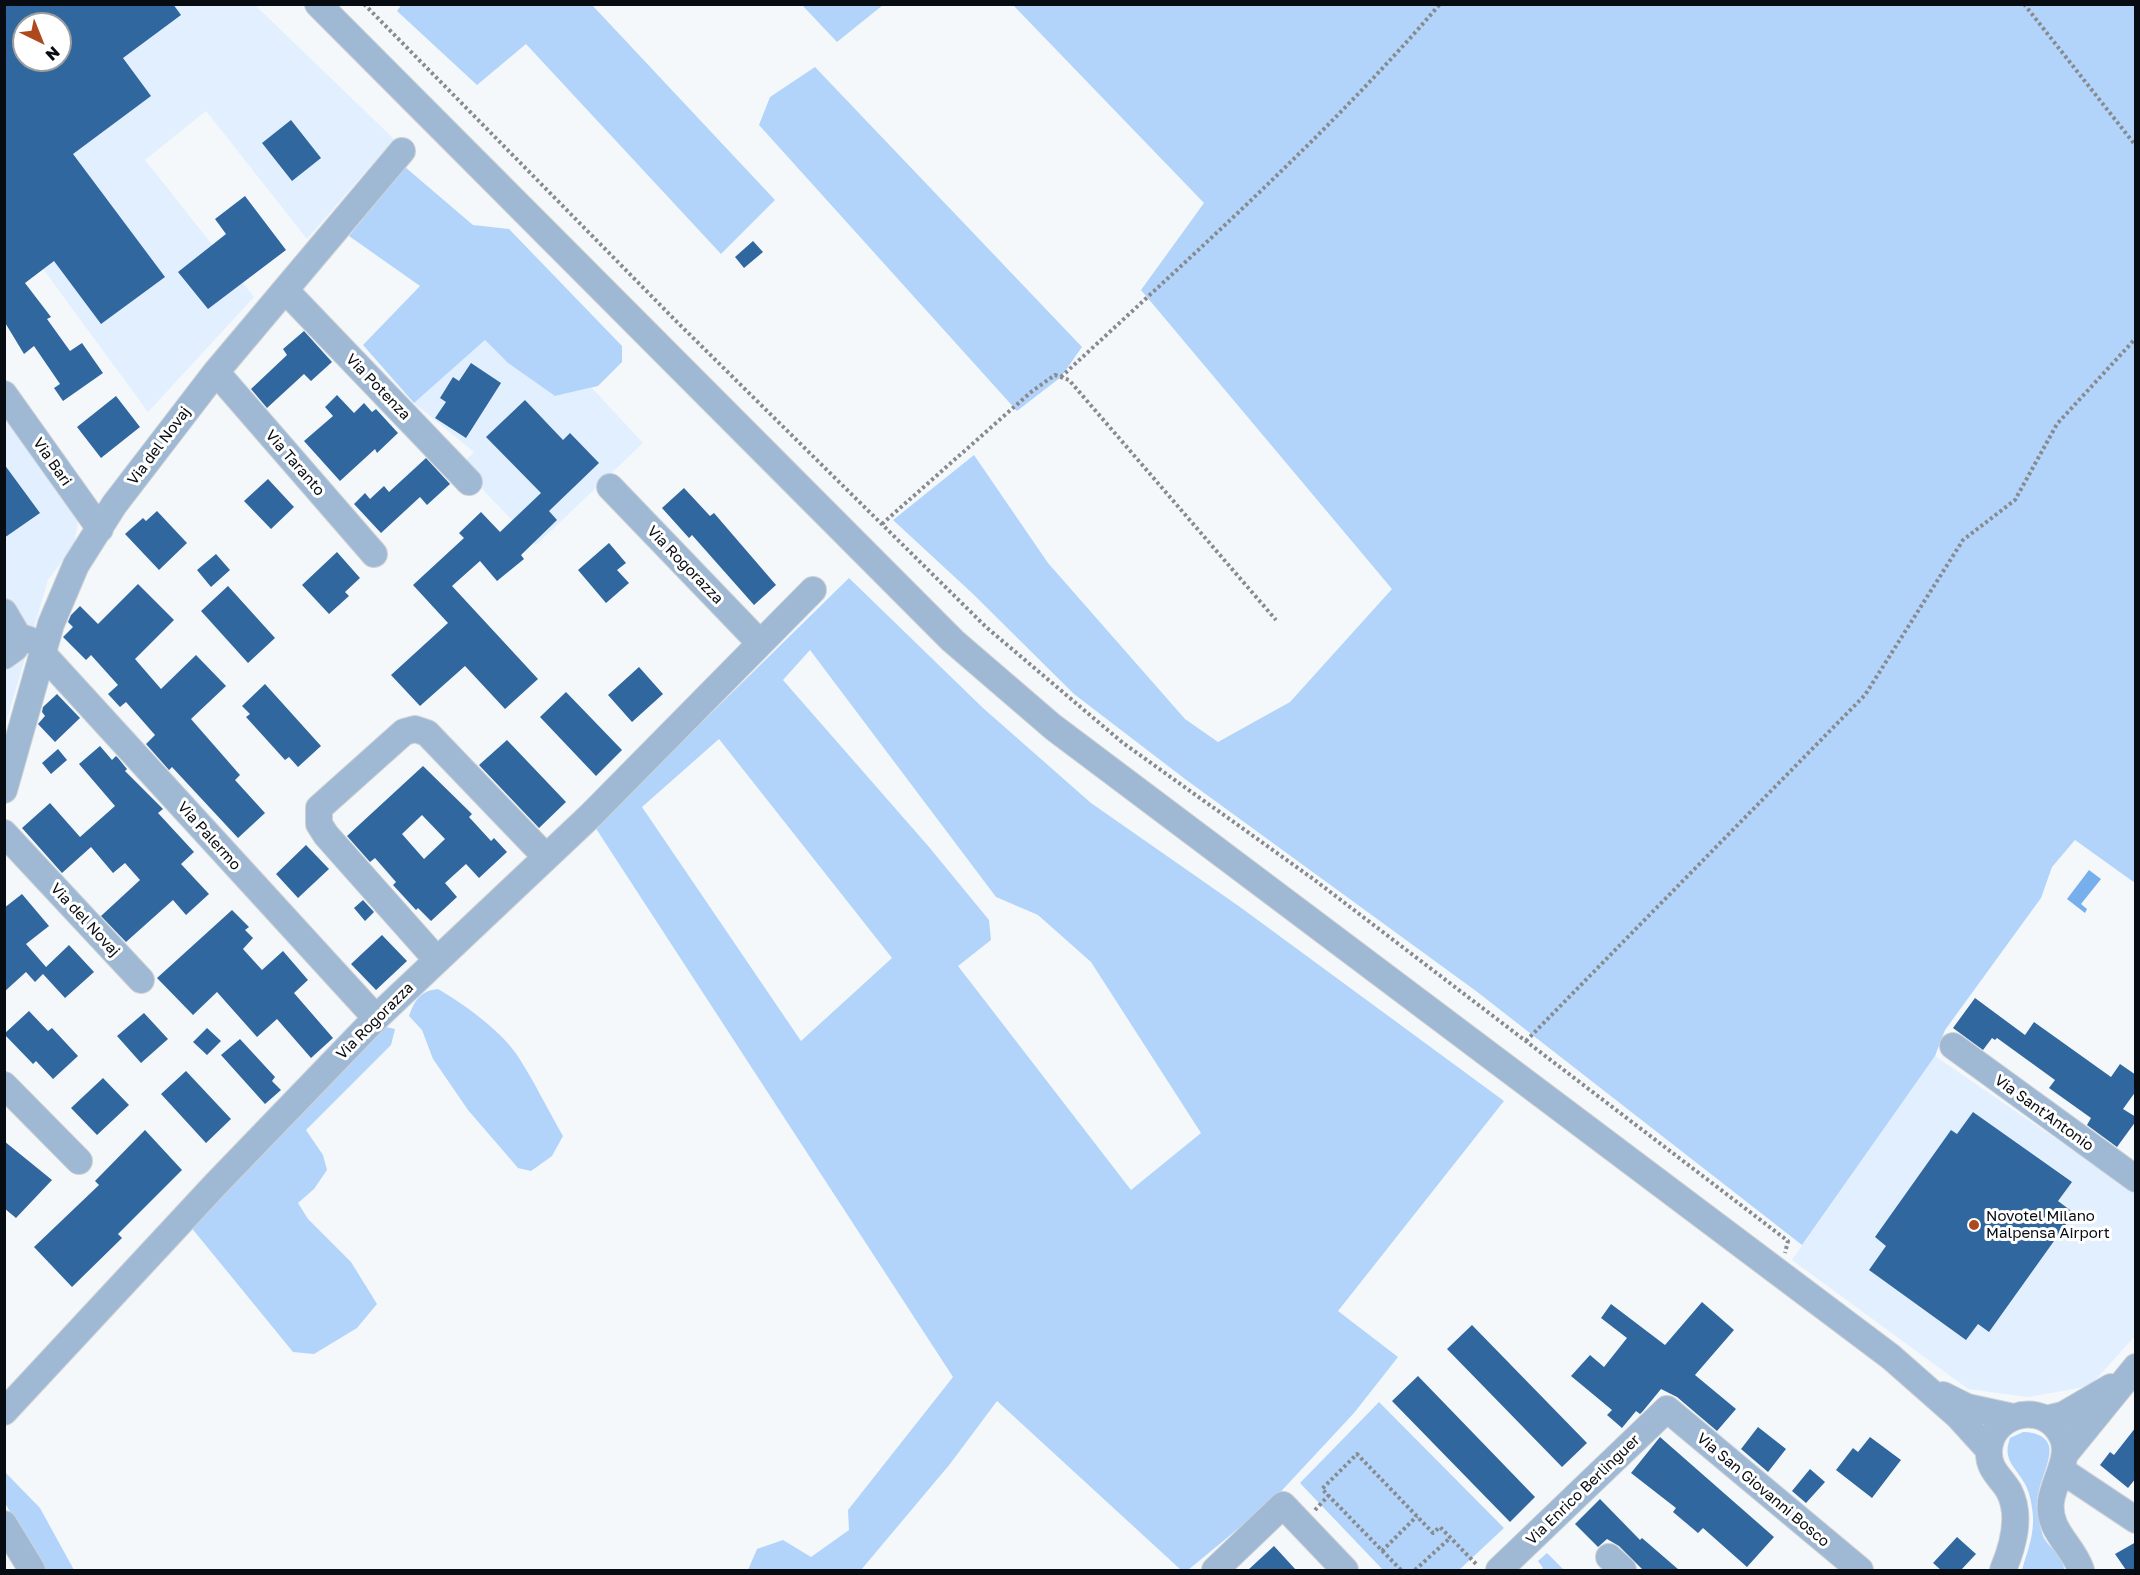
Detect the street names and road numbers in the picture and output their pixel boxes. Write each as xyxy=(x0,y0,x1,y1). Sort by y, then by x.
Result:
street label: Via Potenza xyxy=(342,350,414,424)
street label: Via del Novaj xyxy=(124,403,194,489)
street label: Via Taranto xyxy=(262,427,328,499)
street label: Via Bari xyxy=(29,434,75,490)
street label: Via Rogorazza xyxy=(643,522,727,608)
street label: Via Palermo xyxy=(174,798,244,874)
street label: Via del Novaj xyxy=(47,880,123,960)
street label: Via Rogorazza xyxy=(333,979,417,1063)
street label: Via Sant'Antonio xyxy=(1991,1071,2097,1155)
street label: Via San Giovanni Bosco xyxy=(1693,1429,1833,1551)
street label: Via Enrico Berlinguer xyxy=(1522,1431,1644,1549)

